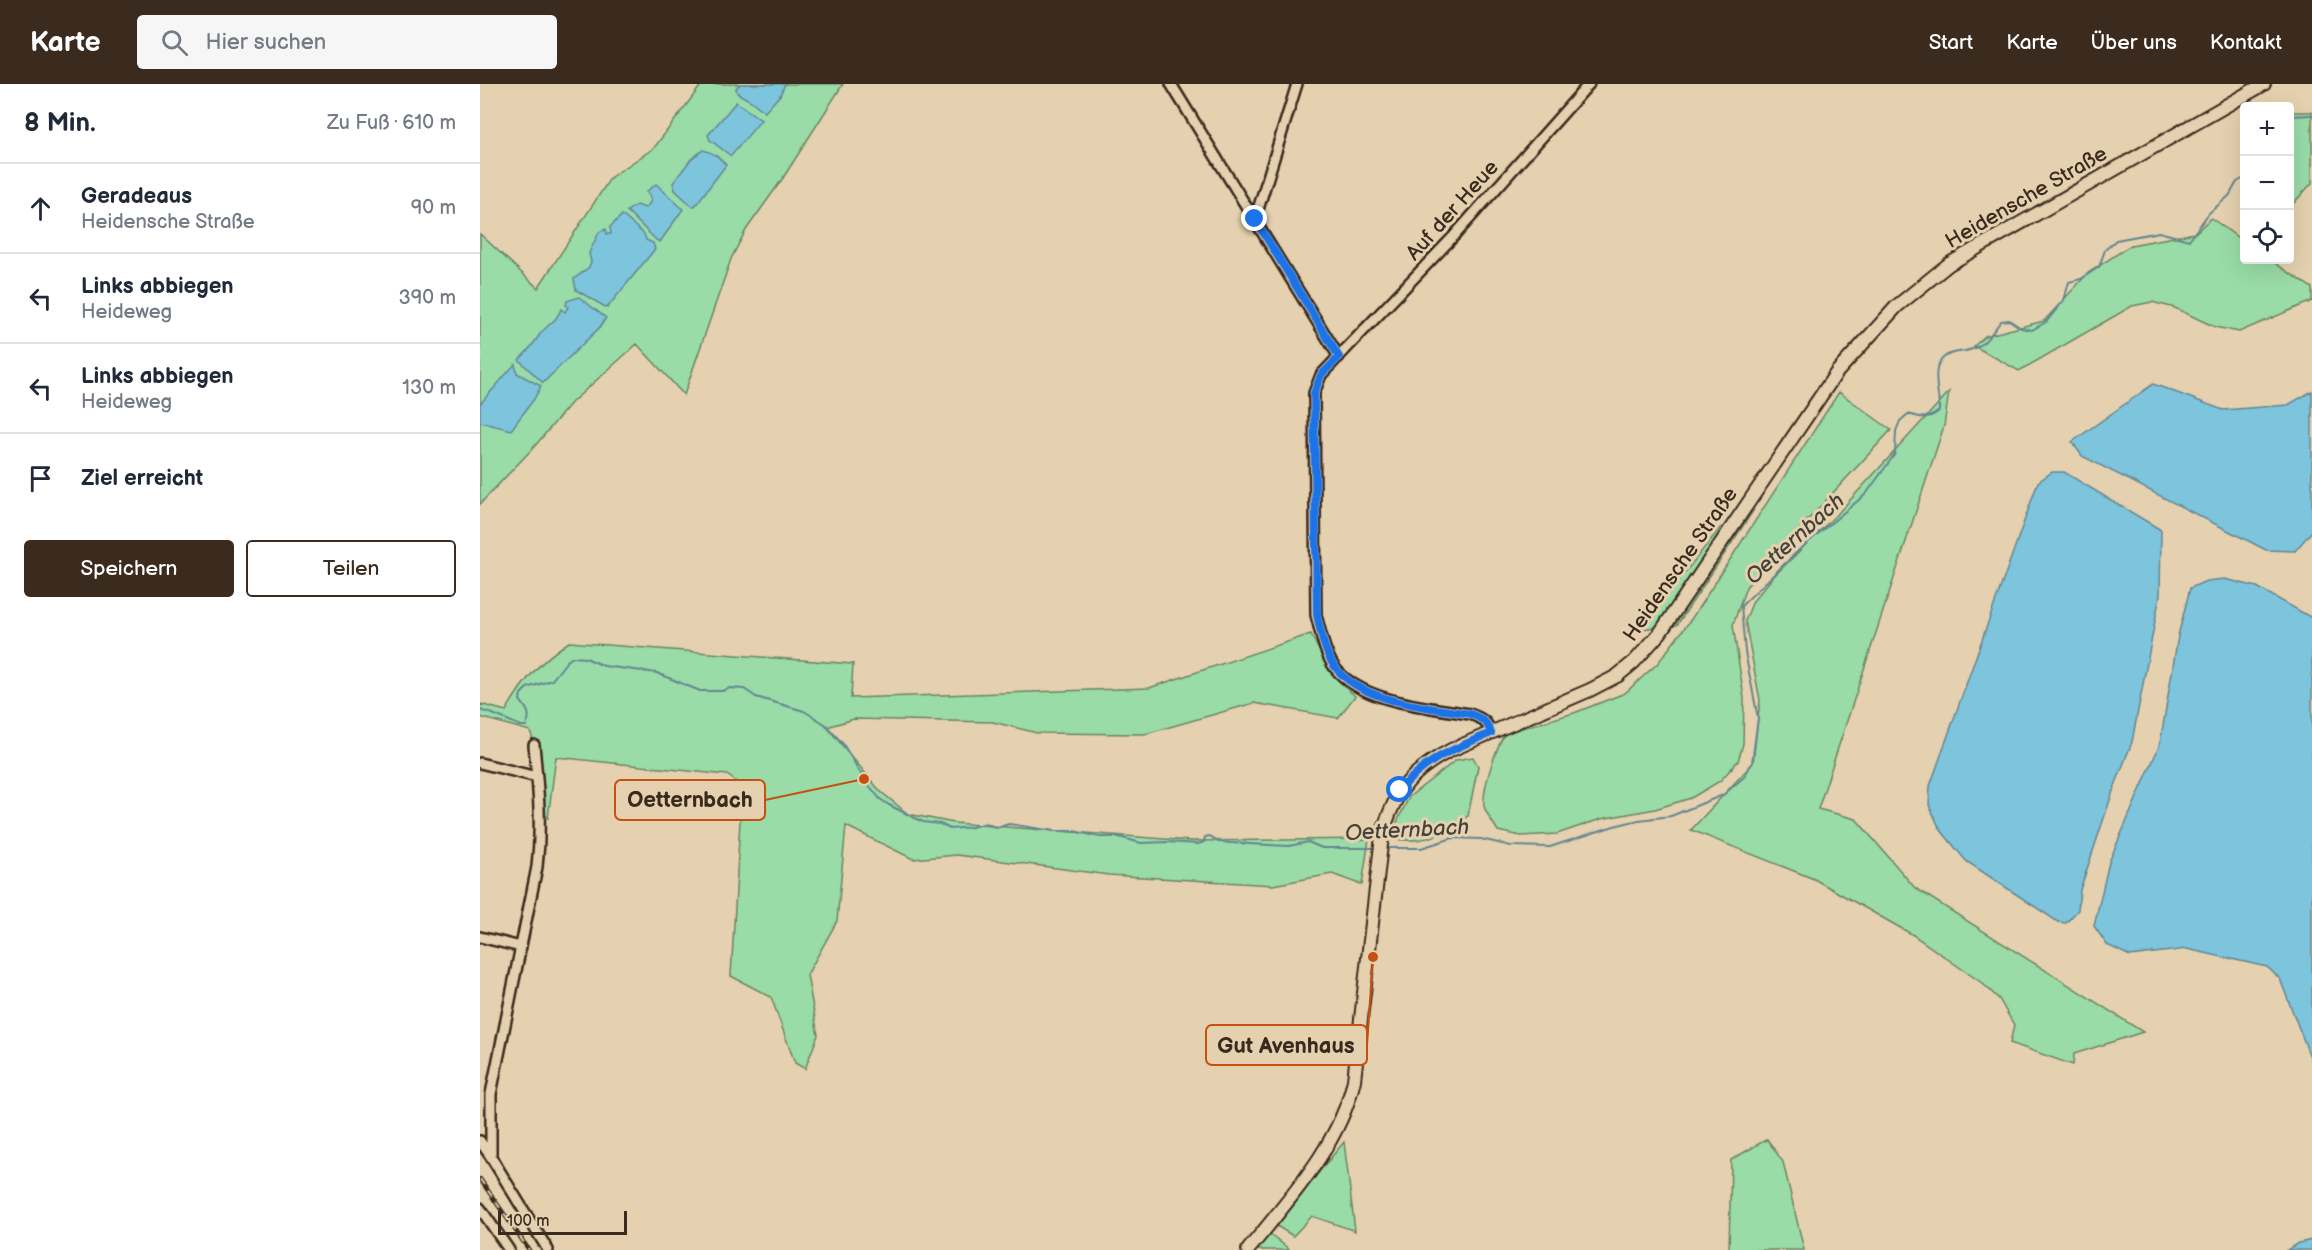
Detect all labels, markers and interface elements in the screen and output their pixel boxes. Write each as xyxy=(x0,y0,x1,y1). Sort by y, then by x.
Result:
search box xyxy=(137,15,557,69)
text: Karte xyxy=(30,26,101,59)
icon: search xyxy=(158,26,191,59)
text: Hier suchen xyxy=(206,29,326,56)
text: Start xyxy=(1929,30,1973,55)
text: Karte xyxy=(2006,30,2058,55)
text: Über uns xyxy=(2091,30,2177,55)
text: Kontakt xyxy=(2210,30,2282,55)
map controls xyxy=(2240,102,2294,264)
button: + xyxy=(2240,102,2294,156)
text: 8 Min. xyxy=(24,108,96,139)
text: Zu Fuß · 610 m xyxy=(327,111,456,135)
street label: Heidensche Straße xyxy=(1941,141,2111,254)
street label: Auf der Heue xyxy=(1401,155,1504,266)
button: − xyxy=(2240,156,2294,210)
text: Geradeaus xyxy=(81,183,192,210)
icon: ahead xyxy=(24,192,57,225)
text: 90 m xyxy=(411,196,456,220)
route end xyxy=(1241,205,1267,231)
text: Heidensche Straße xyxy=(81,210,255,234)
button: locate xyxy=(2240,210,2294,264)
text: Links abbiegen xyxy=(81,273,234,300)
icon: left xyxy=(24,282,57,315)
text: 390 m xyxy=(398,286,456,310)
text: Heideweg xyxy=(81,300,172,324)
text: Links abbiegen xyxy=(81,363,234,390)
icon: left xyxy=(24,372,57,405)
text: 130 m xyxy=(402,376,456,400)
text: Heideweg xyxy=(81,390,172,414)
icon: arrive xyxy=(24,462,57,495)
text: Ziel erreicht xyxy=(81,465,203,492)
street label: Heidensche Straße xyxy=(1618,482,1743,646)
water label: Oetternbach xyxy=(1740,487,1850,591)
button: Speichern xyxy=(24,540,234,597)
button: Teilen xyxy=(246,540,456,597)
route start xyxy=(1386,776,1412,802)
callout: Oetternbach xyxy=(615,780,765,820)
text: Oetternbach xyxy=(627,787,753,814)
water label: Oetternbach xyxy=(1344,814,1470,847)
callout: Gut Avenhaus xyxy=(1206,1025,1367,1065)
text: Gut Avenhaus xyxy=(1217,1033,1355,1060)
scale bar xyxy=(498,1208,627,1236)
text: 100 m xyxy=(507,1212,550,1231)

